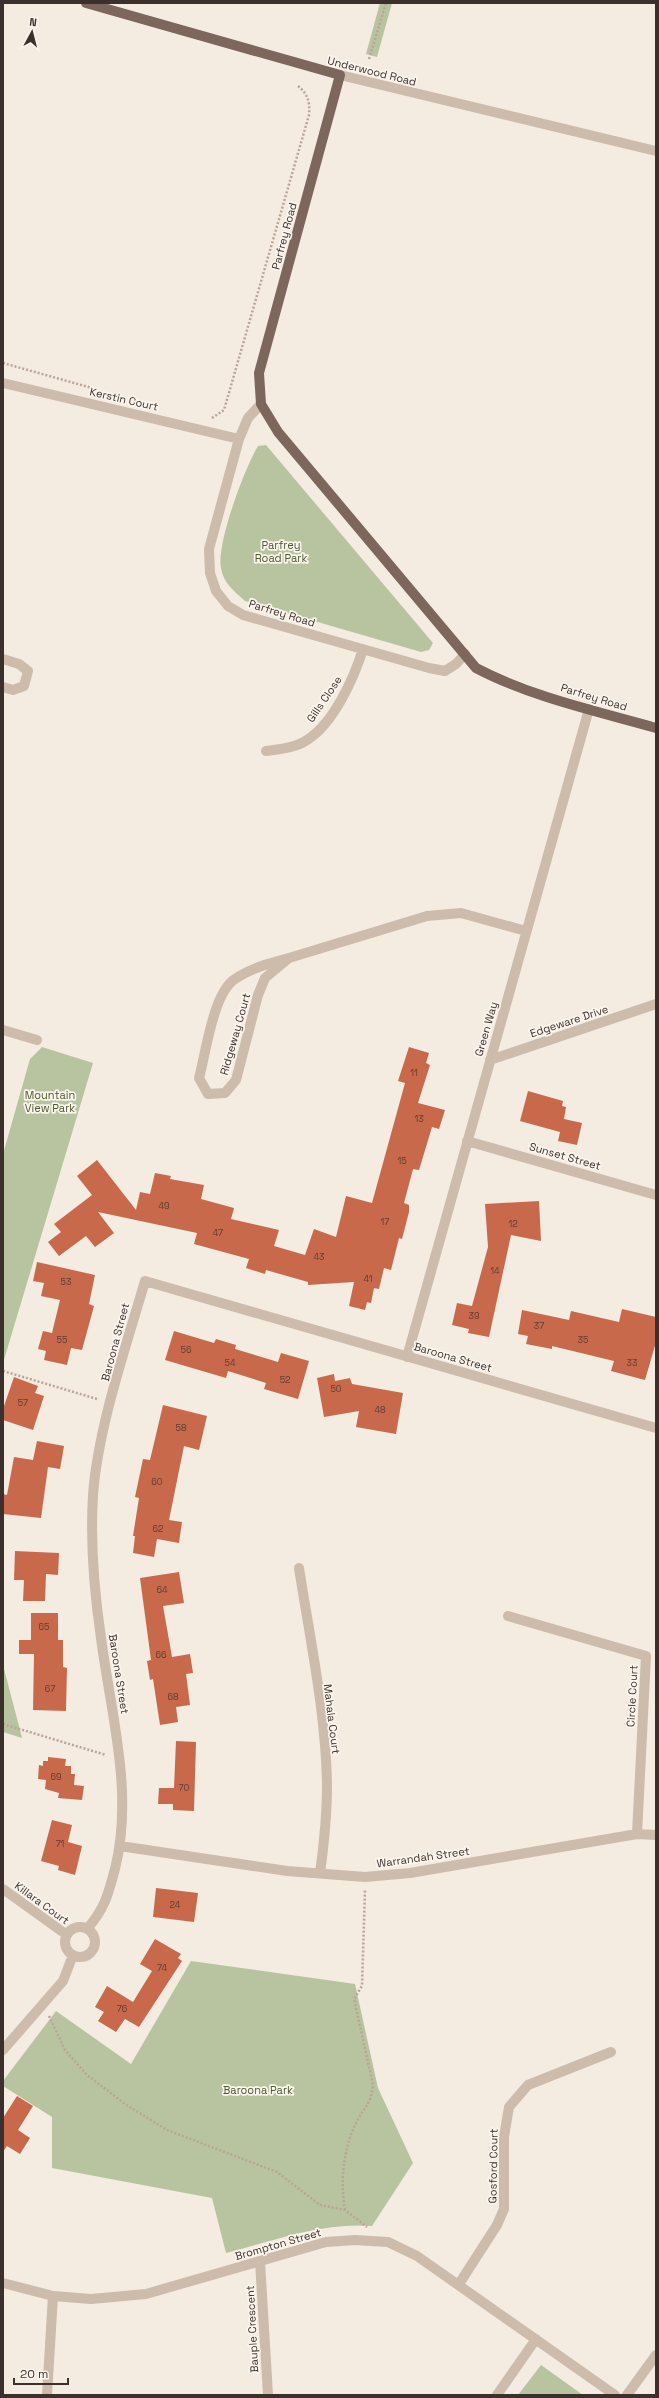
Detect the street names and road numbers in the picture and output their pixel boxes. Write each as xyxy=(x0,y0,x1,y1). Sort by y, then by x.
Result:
street label: Underwood Road xyxy=(326,53,418,89)
street label: Parfrey Road xyxy=(268,201,300,271)
street label: Kerstin Court xyxy=(88,384,160,414)
street label: Parfrey Road xyxy=(247,596,317,630)
street label: Gills Close xyxy=(303,673,345,725)
street label: Parfrey Road xyxy=(559,680,629,714)
street label: Ridgeway Court xyxy=(217,991,253,1077)
street label: Green Way xyxy=(472,1000,500,1058)
street label: Edgeware Drive xyxy=(528,1002,610,1040)
street label: Sunset Street xyxy=(528,1139,602,1173)
street label: Baroona Street xyxy=(98,1301,132,1383)
street label: Baroona Street xyxy=(412,1339,494,1375)
street label: Baroona Street xyxy=(106,1633,132,1715)
street label: Circle Court xyxy=(623,1665,641,1727)
street label: Mahala Court xyxy=(321,1683,343,1755)
street label: Warrandah Street xyxy=(376,1844,470,1870)
street label: Killara Court xyxy=(12,1879,72,1927)
street label: Gosford Court xyxy=(485,2128,501,2204)
street label: Brompton Street xyxy=(233,2225,323,2263)
street label: Bauple Crescent xyxy=(243,2285,261,2373)

